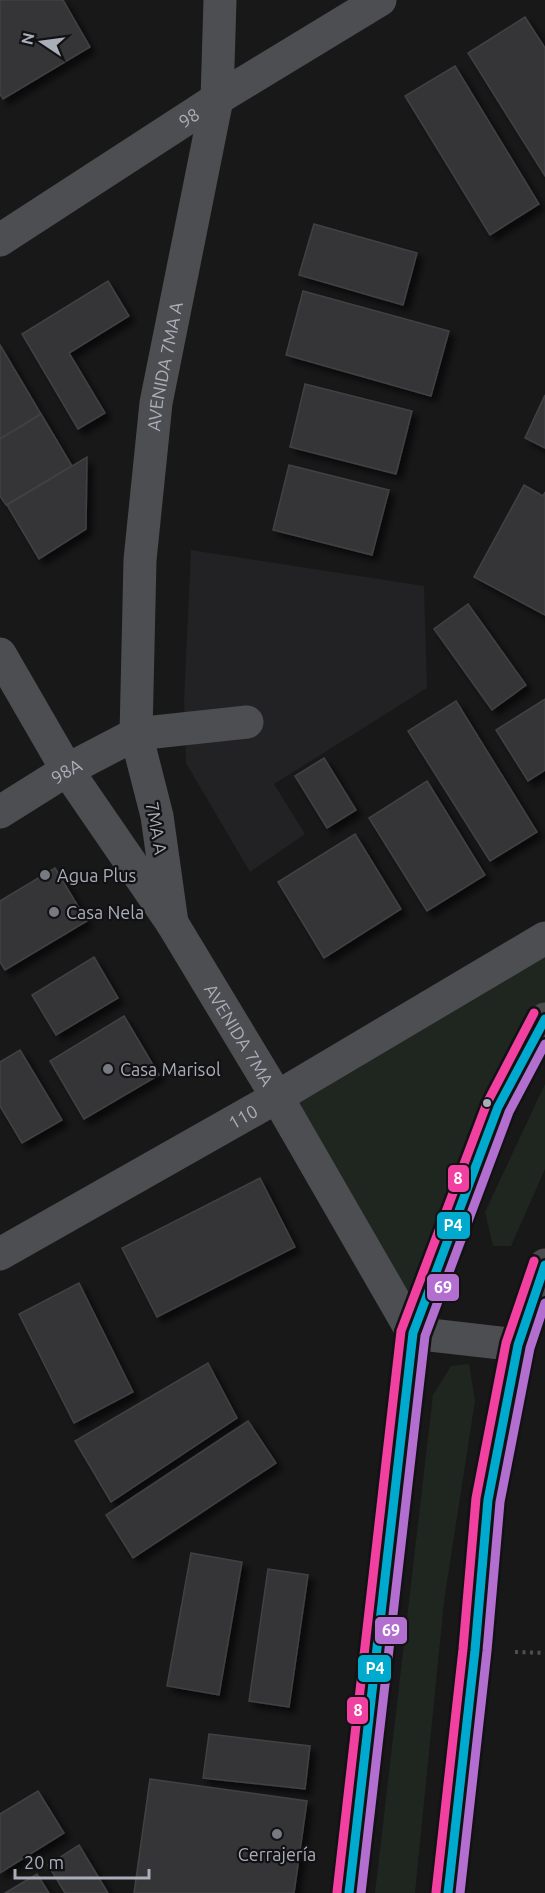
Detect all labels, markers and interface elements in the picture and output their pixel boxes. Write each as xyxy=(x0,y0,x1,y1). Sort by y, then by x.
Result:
north arrow xyxy=(12,12,72,72)
text: N xyxy=(17,31,37,46)
street label: 98 xyxy=(175,103,203,131)
street label: AVENIDA 7MA A xyxy=(143,300,186,432)
street label: 98A xyxy=(47,754,85,788)
street label: 7MA A xyxy=(143,800,172,856)
place label: Agua Plus xyxy=(57,865,136,885)
marker: Agua Plus xyxy=(38,868,52,882)
place label: Casa Nela xyxy=(66,902,144,922)
marker: Casa Nela xyxy=(47,905,61,919)
street label: AVENIDA 7MA xyxy=(201,980,278,1090)
place label: Casa Marisol xyxy=(120,1059,221,1079)
marker: Casa Marisol xyxy=(101,1062,115,1076)
unlabelled marker xyxy=(481,1097,493,1109)
street label: 110 xyxy=(225,1100,261,1133)
line badge: 8 xyxy=(447,1164,470,1193)
text: 8 xyxy=(453,1169,463,1187)
line badge: P4 xyxy=(436,1211,471,1240)
text: P4 xyxy=(443,1216,463,1234)
line badge: 69 xyxy=(426,1273,460,1302)
text: 69 xyxy=(434,1278,452,1296)
line badge: 69 xyxy=(374,1616,408,1645)
text: 69 xyxy=(382,1621,400,1639)
line badge: P4 xyxy=(357,1654,392,1683)
text: P4 xyxy=(365,1659,385,1677)
line badge: 8 xyxy=(346,1696,369,1725)
text: 8 xyxy=(353,1701,363,1719)
marker: Cerrajería xyxy=(270,1827,284,1841)
scale bar xyxy=(15,1842,148,1880)
place label: Cerrajería xyxy=(238,1844,316,1864)
text: 20 m xyxy=(24,1852,64,1872)

